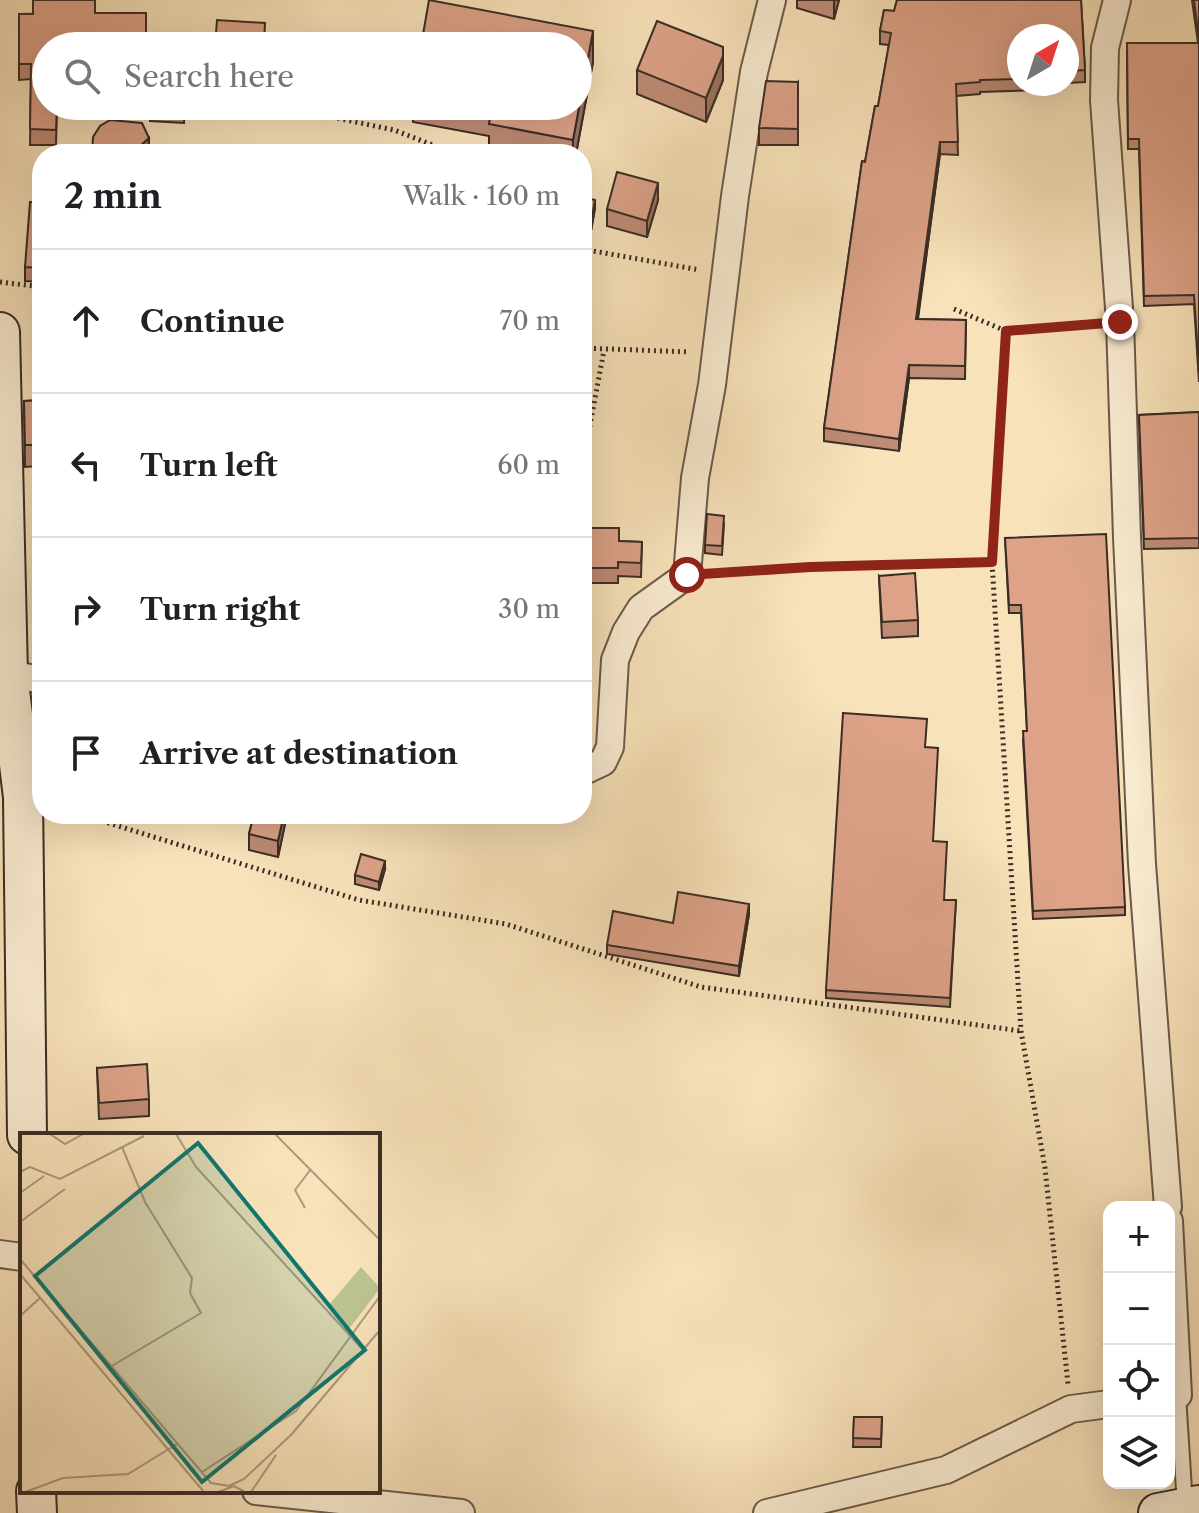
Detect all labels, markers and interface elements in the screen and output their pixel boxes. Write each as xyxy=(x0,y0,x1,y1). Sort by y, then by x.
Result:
north arrow xyxy=(1007,24,1079,96)
search box xyxy=(32,32,592,120)
icon: search xyxy=(60,54,104,98)
text: Search here xyxy=(124,58,294,95)
text: 2 min xyxy=(64,175,162,217)
text: Walk · 160 m xyxy=(403,180,560,212)
icon: ahead xyxy=(64,299,108,343)
text: Continue xyxy=(140,303,285,340)
route end xyxy=(1102,304,1138,340)
text: 70 m xyxy=(500,305,560,337)
icon: left xyxy=(64,443,108,487)
text: Turn left xyxy=(140,447,277,484)
text: 60 m xyxy=(497,449,560,481)
route start xyxy=(669,557,705,593)
icon: right xyxy=(64,587,108,631)
text: Turn right xyxy=(140,591,300,628)
text: 30 m xyxy=(498,593,560,625)
icon: arrive xyxy=(64,731,108,775)
text: Arrive at destination xyxy=(140,735,458,772)
inset map xyxy=(20,1133,380,1493)
map controls xyxy=(1103,1201,1175,1489)
button: + xyxy=(1103,1201,1175,1273)
button: − xyxy=(1103,1273,1175,1345)
button: locate xyxy=(1103,1345,1175,1417)
button: layers xyxy=(1103,1417,1175,1489)

